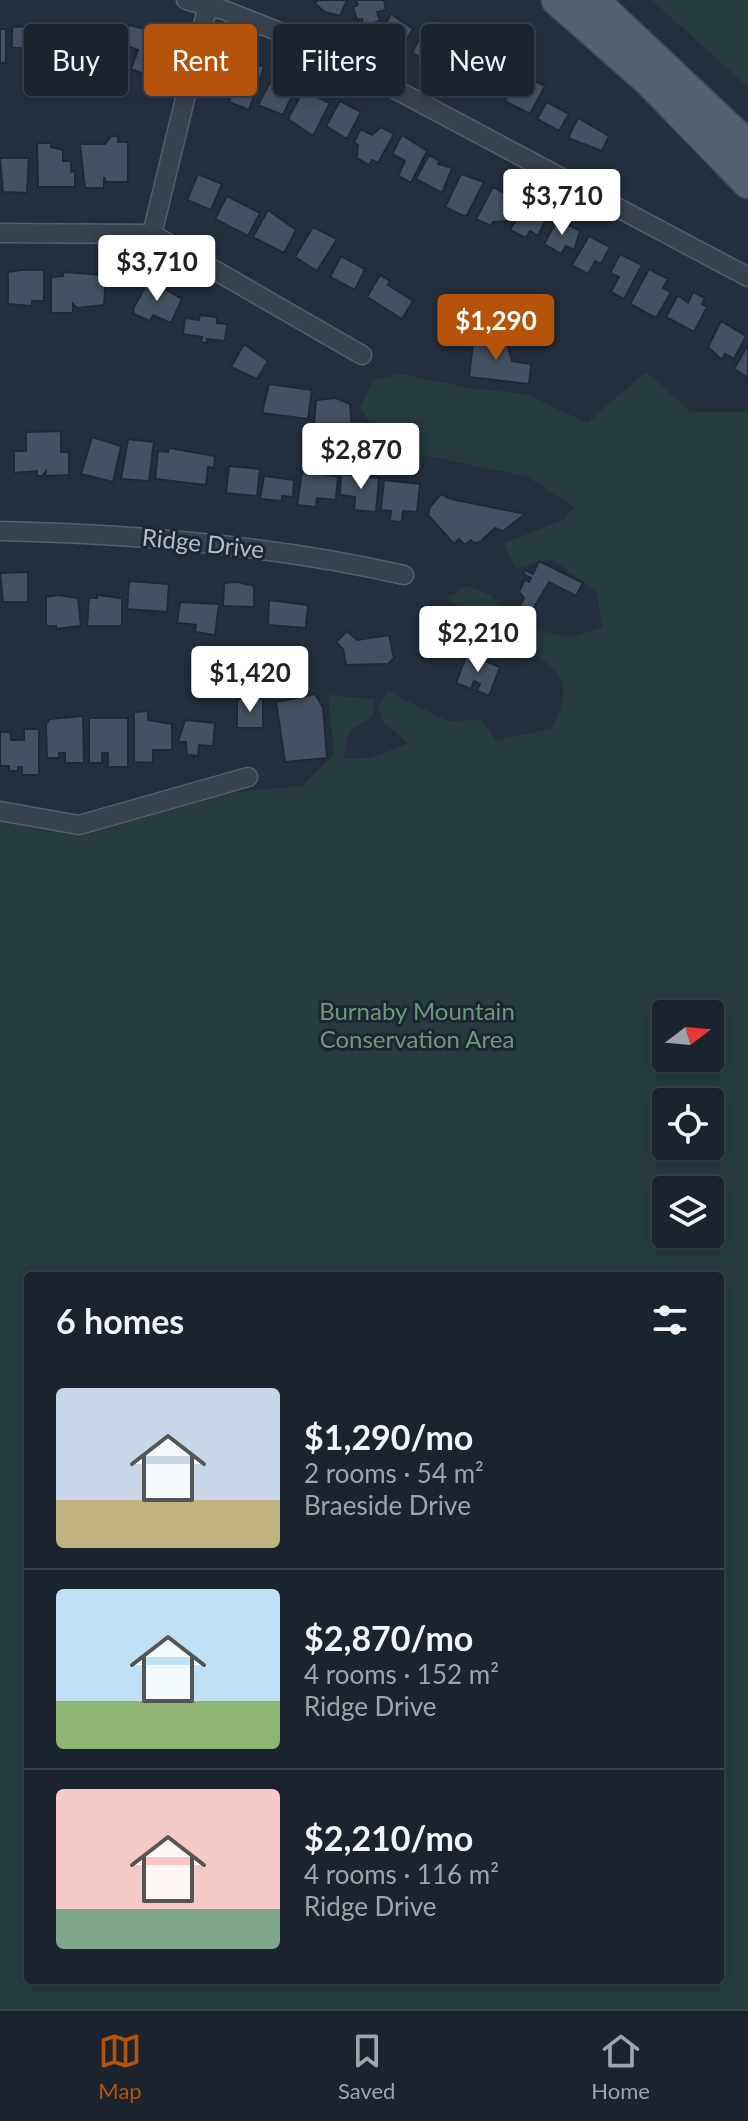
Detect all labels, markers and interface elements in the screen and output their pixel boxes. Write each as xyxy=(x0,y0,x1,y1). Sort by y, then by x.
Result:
chip: Buy xyxy=(24,24,128,96)
chip: Rent xyxy=(144,24,257,96)
chip: Filters xyxy=(273,24,405,96)
chip: New xyxy=(421,24,534,96)
pin: $3,710 xyxy=(497,169,627,237)
text: $3,710 xyxy=(521,179,603,211)
pin: $3,710 xyxy=(92,235,222,303)
text: $3,710 xyxy=(116,245,198,277)
pin: $1,290 xyxy=(431,294,561,362)
text: $1,290 xyxy=(455,304,537,336)
pin: $2,870 xyxy=(296,423,426,491)
text: $2,870 xyxy=(320,433,402,465)
street label: Ridge Drive xyxy=(141,522,266,563)
pin: $2,210 xyxy=(413,606,543,674)
text: $2,210 xyxy=(437,616,519,648)
pin: $1,420 xyxy=(185,646,315,714)
text: $1,420 xyxy=(209,656,291,688)
park label: Burnaby Mountain Conservation Area xyxy=(319,996,515,1053)
north arrow xyxy=(652,1000,724,1072)
map controls xyxy=(652,1000,724,1248)
button: locate xyxy=(652,1088,724,1160)
button: layers xyxy=(652,1176,724,1248)
icon: filters xyxy=(648,1298,692,1342)
text: 6 homes xyxy=(56,1300,184,1341)
text: $1,290/mo xyxy=(304,1416,473,1457)
icon: home xyxy=(120,1420,216,1516)
text: 2 rooms · 54 m² xyxy=(304,1457,484,1489)
text: Braeside Drive xyxy=(304,1489,471,1521)
text: $2,870/mo xyxy=(304,1617,473,1658)
icon: home xyxy=(120,1621,216,1717)
text: 4 rooms · 152 m² xyxy=(304,1658,499,1690)
text: Ridge Drive xyxy=(304,1690,437,1722)
text: $2,210/mo xyxy=(304,1817,473,1858)
icon: home xyxy=(120,1821,216,1917)
text: 4 rooms · 116 m² xyxy=(304,1858,499,1890)
text: Ridge Drive xyxy=(304,1890,437,1922)
tab: Map xyxy=(98,2029,142,2104)
tab: Saved xyxy=(338,2029,395,2104)
tab: Home xyxy=(591,2029,650,2104)

